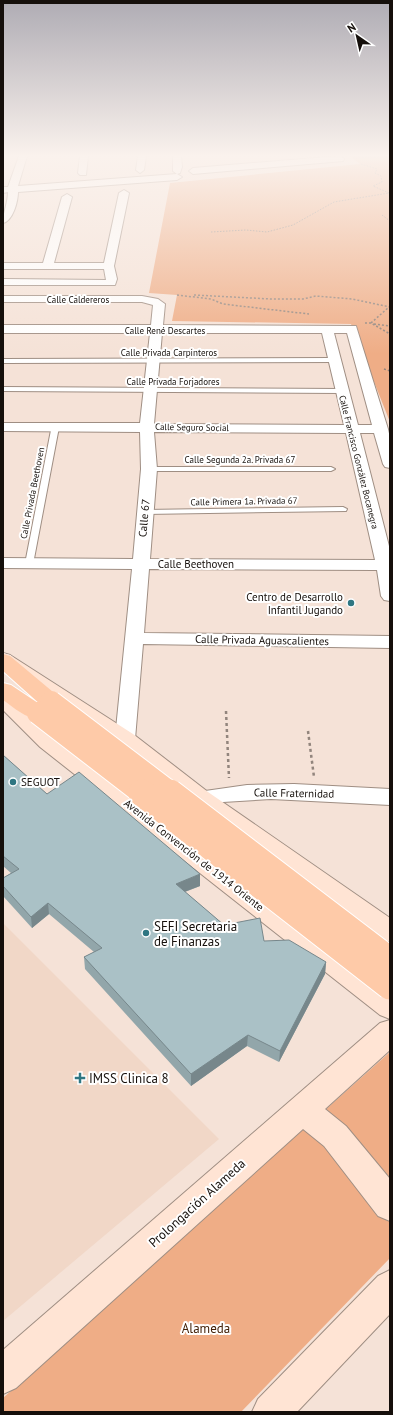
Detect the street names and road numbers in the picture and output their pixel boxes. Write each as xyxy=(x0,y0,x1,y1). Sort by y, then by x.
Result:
street label: Calle Caldereros xyxy=(47,294,109,305)
street label: Calle René Descartes xyxy=(125,325,205,336)
street label: Calle Privada Carpinteros xyxy=(121,347,217,358)
street label: Calle Privada Forjadores xyxy=(127,376,220,387)
street label: Calle Francisco González Bocanegra xyxy=(337,394,381,530)
street label: Calle Seguro Social xyxy=(155,421,229,433)
street label: Calle Privada Beethoven xyxy=(18,446,46,540)
street label: Calle Segunda 2a. Privada 67 xyxy=(185,454,295,465)
street label: Calle Primera 1a. Privada 67 xyxy=(190,495,298,507)
street label: Calle 67 xyxy=(135,498,153,538)
street label: Calle Beethoven xyxy=(158,557,234,571)
street label: Calle Privada Aguascalientes xyxy=(195,632,329,648)
street label: Calle Fraternidad xyxy=(254,785,334,801)
street label: Avenida Convención de 1914 Oriente xyxy=(121,796,267,914)
street label: Prolongación Alameda xyxy=(145,1155,249,1251)

